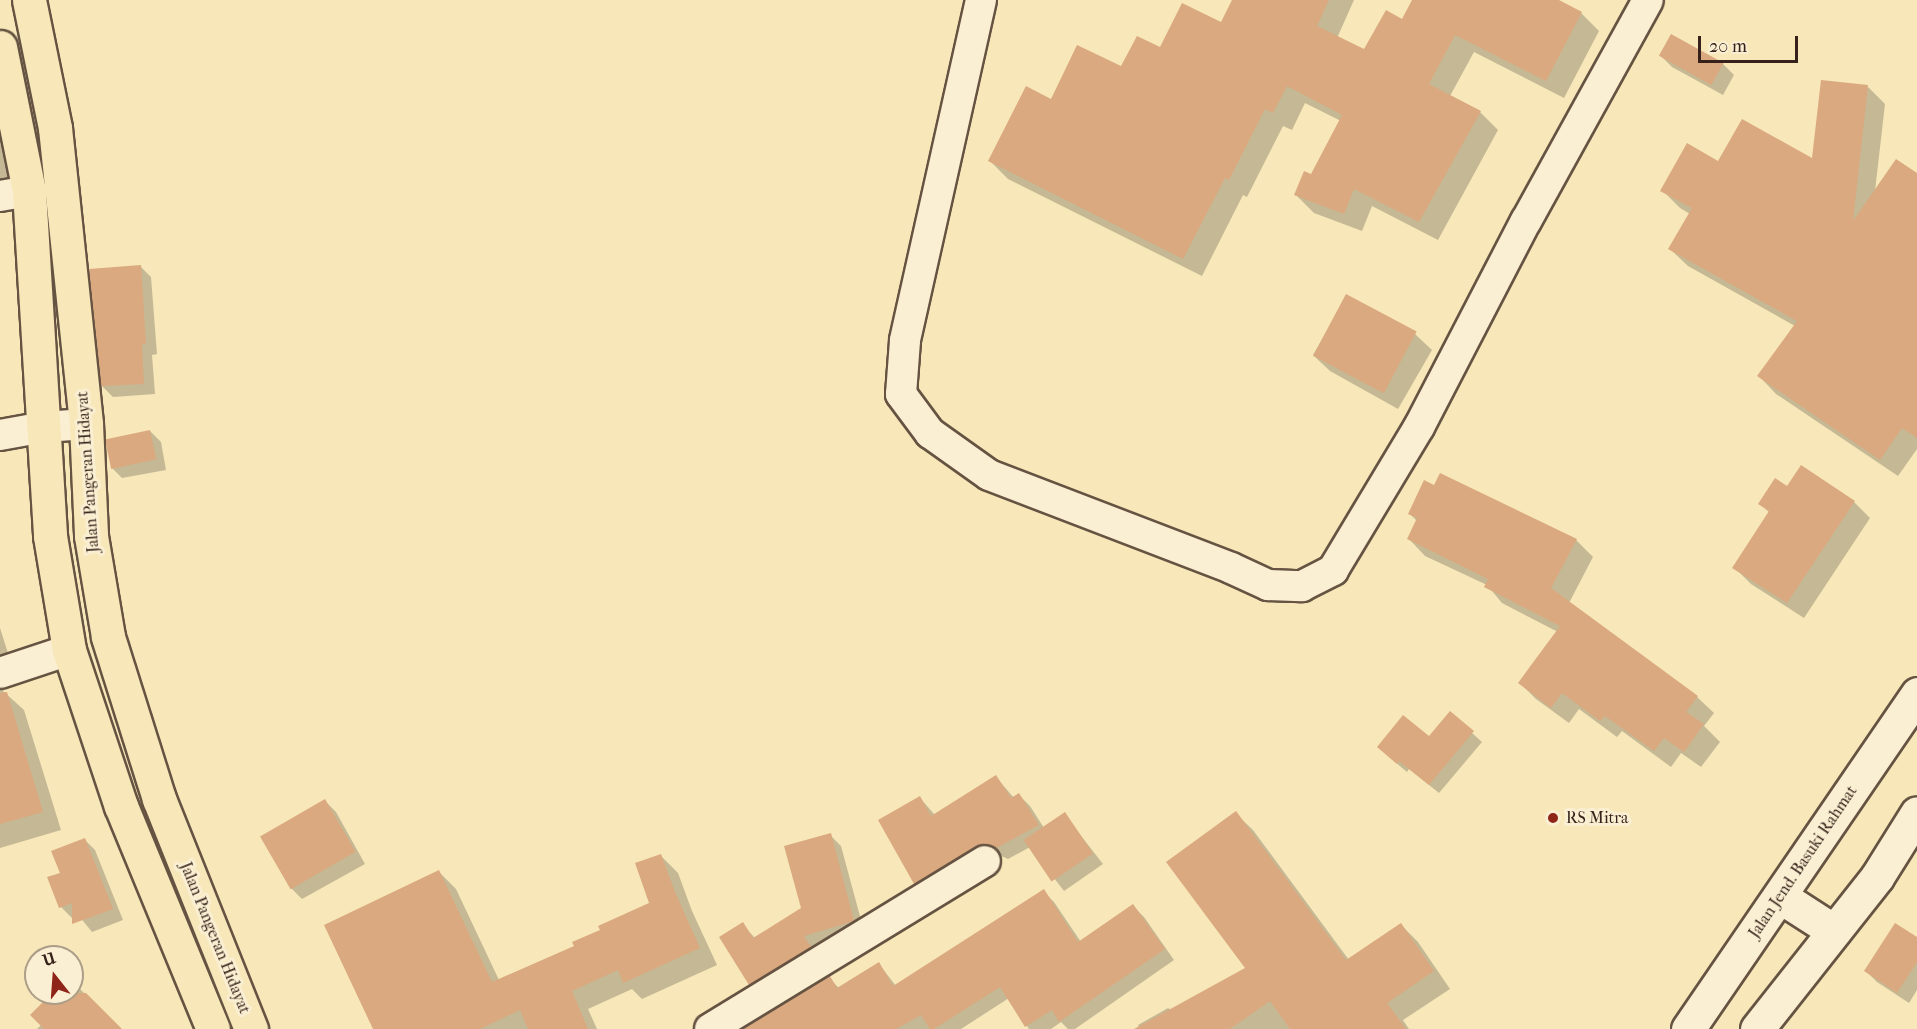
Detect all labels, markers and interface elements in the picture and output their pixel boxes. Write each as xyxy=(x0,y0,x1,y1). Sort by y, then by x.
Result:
scale bar xyxy=(1701,24,1802,62)
text: 20 m xyxy=(1709,36,1747,57)
street label: Jalan Pangeran Hidayat xyxy=(73,391,103,553)
street label: Jalan Jend. Basuki Rahmat xyxy=(1745,782,1861,942)
place label: RS Mitra xyxy=(1566,808,1628,828)
marker: RS Mitra xyxy=(1544,809,1562,827)
street label: Jalan Pangeran Hidayat xyxy=(176,859,254,1017)
north arrow xyxy=(24,945,84,1005)
text: U xyxy=(40,948,58,970)

